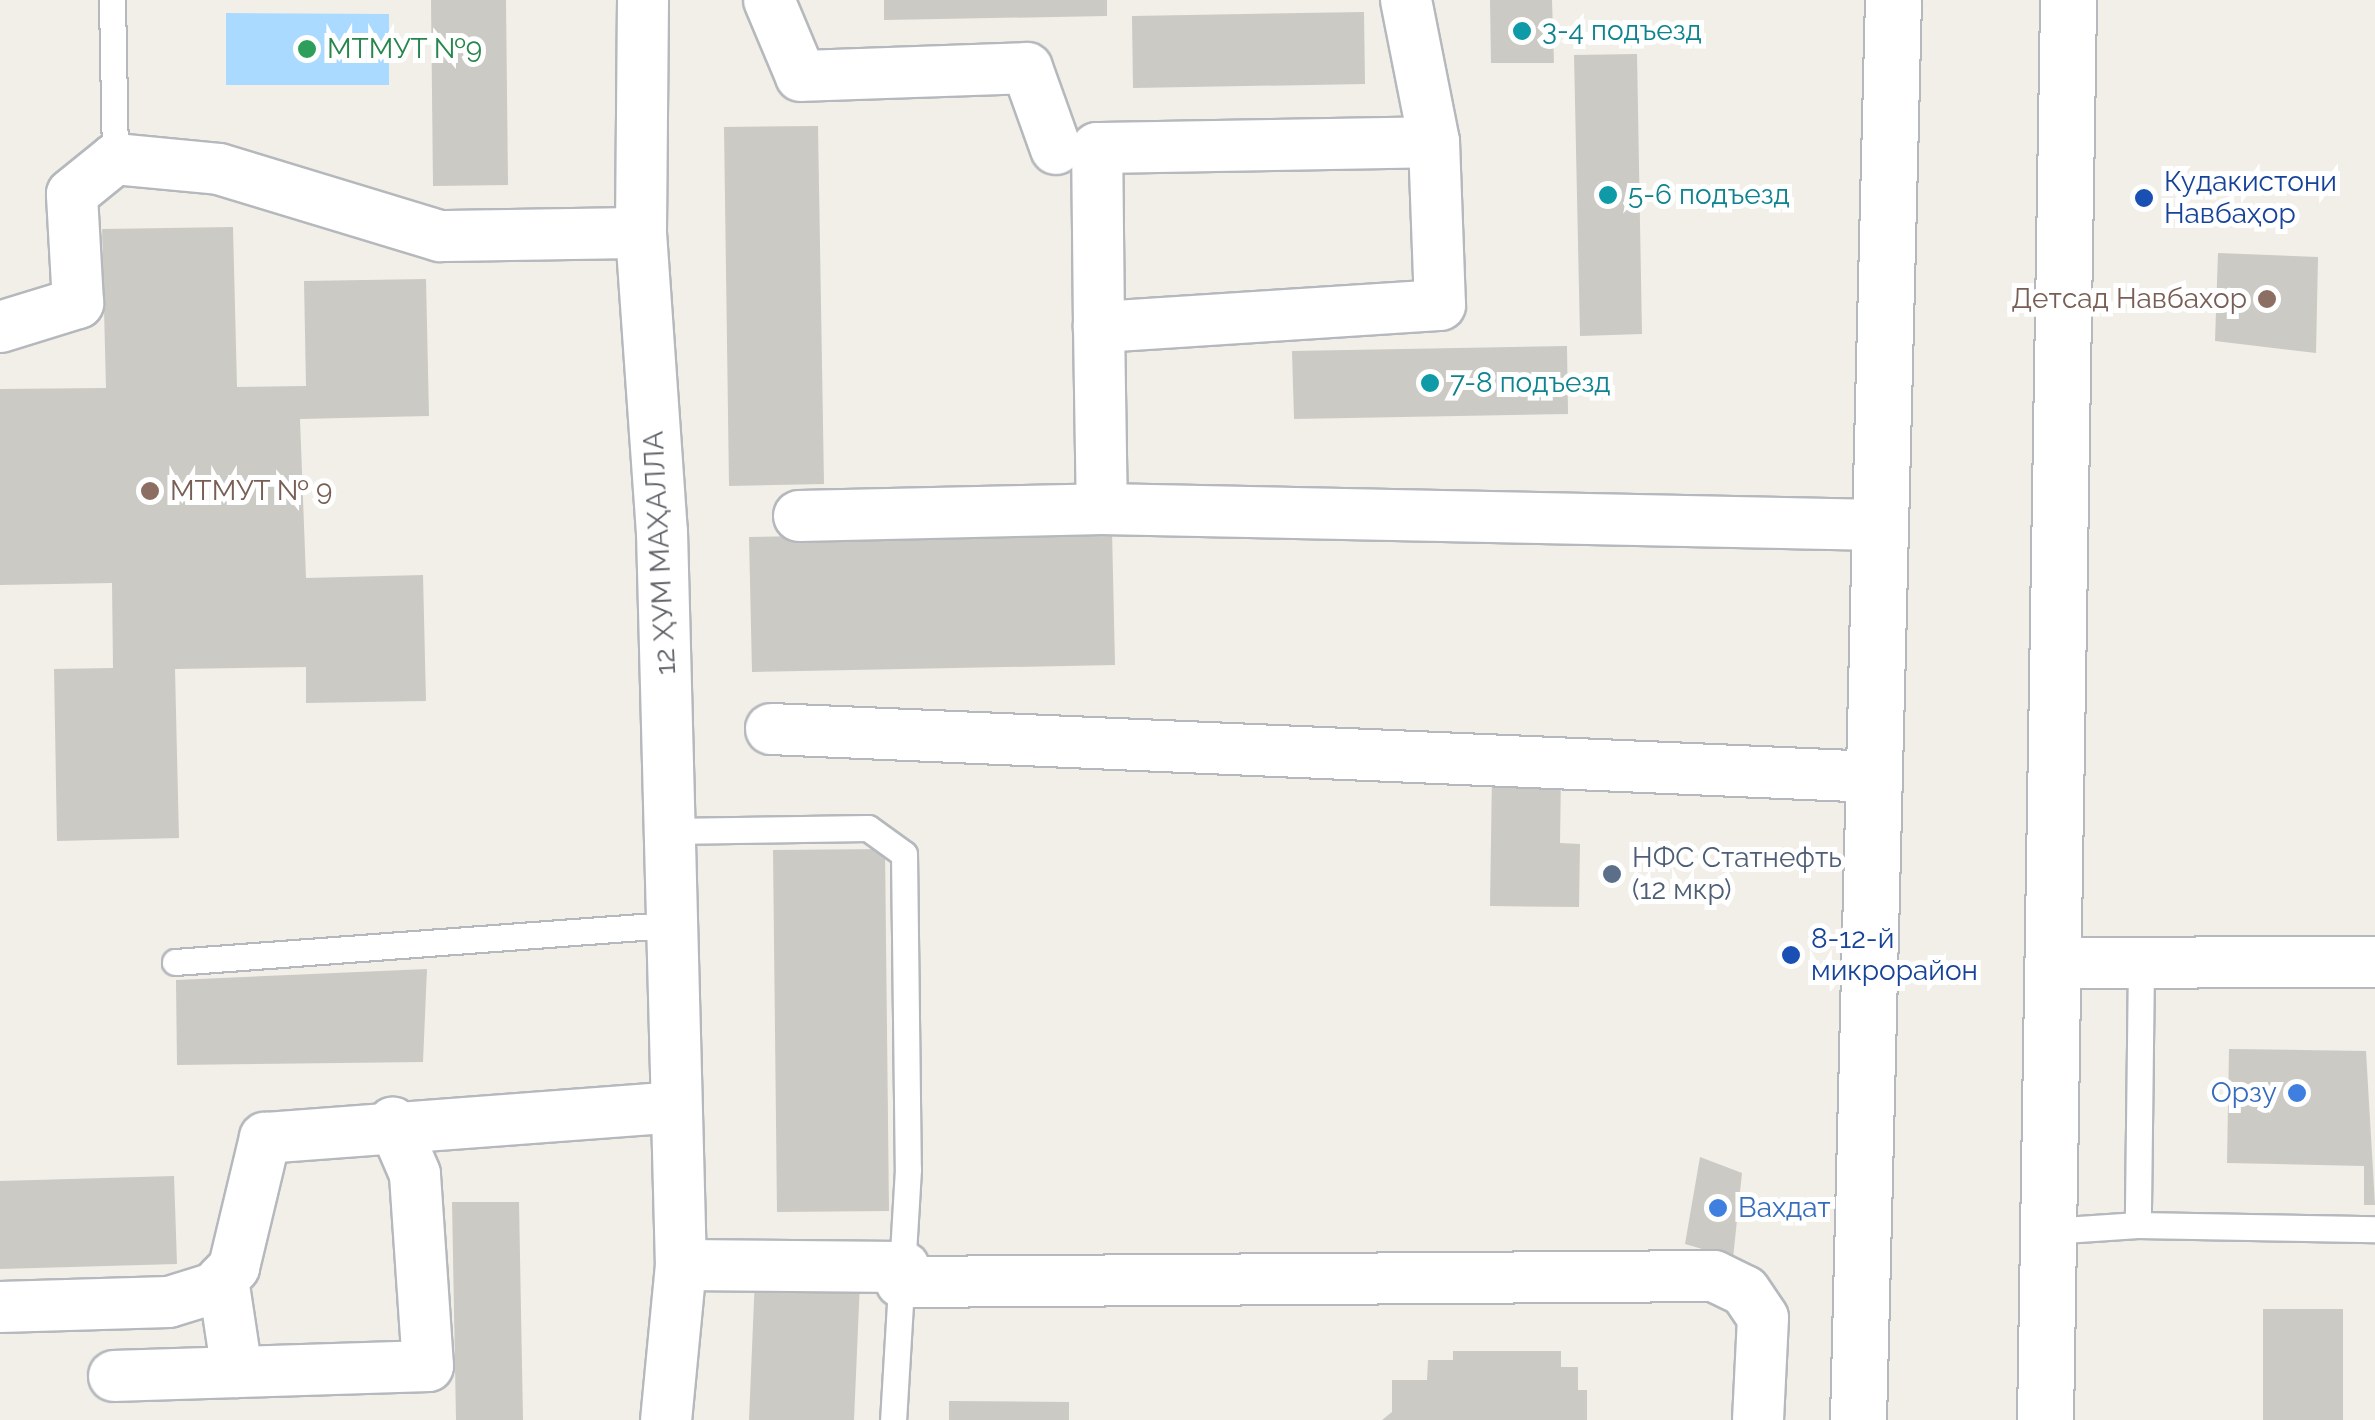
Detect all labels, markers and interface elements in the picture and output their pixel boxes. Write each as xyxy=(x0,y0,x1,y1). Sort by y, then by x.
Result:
place label: 3-4 подъезд xyxy=(1542,14,1702,48)
marker: 3-4 подъезд xyxy=(1511,20,1533,42)
place label: МТМУТ №9 xyxy=(327,32,483,66)
marker: МТМУТ №9 xyxy=(296,38,318,60)
place label: Кудакистони Навбаҳор xyxy=(2164,165,2337,231)
place label: 5-6 подъезд xyxy=(1628,178,1790,212)
marker: 5-6 подъезд xyxy=(1597,184,1619,206)
marker: Кудакистони Навбаҳор xyxy=(2133,187,2155,209)
place label: Детсад Навбахор xyxy=(2011,282,2247,316)
marker: Детсад Навбахор xyxy=(2256,288,2278,310)
place label: 7-8 подъезд xyxy=(1450,366,1611,400)
marker: 7-8 подъезд xyxy=(1419,372,1441,394)
street label: 12 ҲУМ МАҲАЛЛА xyxy=(637,430,683,676)
place label: МТМУТ № 9 xyxy=(170,474,333,508)
marker: МТМУТ № 9 xyxy=(139,480,161,502)
place label: НФС Статнефть (12 мкр) xyxy=(1632,841,1842,907)
marker: НФС Статнефть (12 мкр) xyxy=(1601,863,1623,885)
place label: 8-12-й микрорайон xyxy=(1811,922,1978,988)
marker: 8-12-й микрорайон xyxy=(1780,944,1802,966)
place label: Орзу xyxy=(2211,1076,2277,1110)
marker: Орзу xyxy=(2286,1082,2308,1104)
place label: Вахдат xyxy=(1738,1191,1831,1225)
marker: Вахдат xyxy=(1707,1197,1729,1219)

